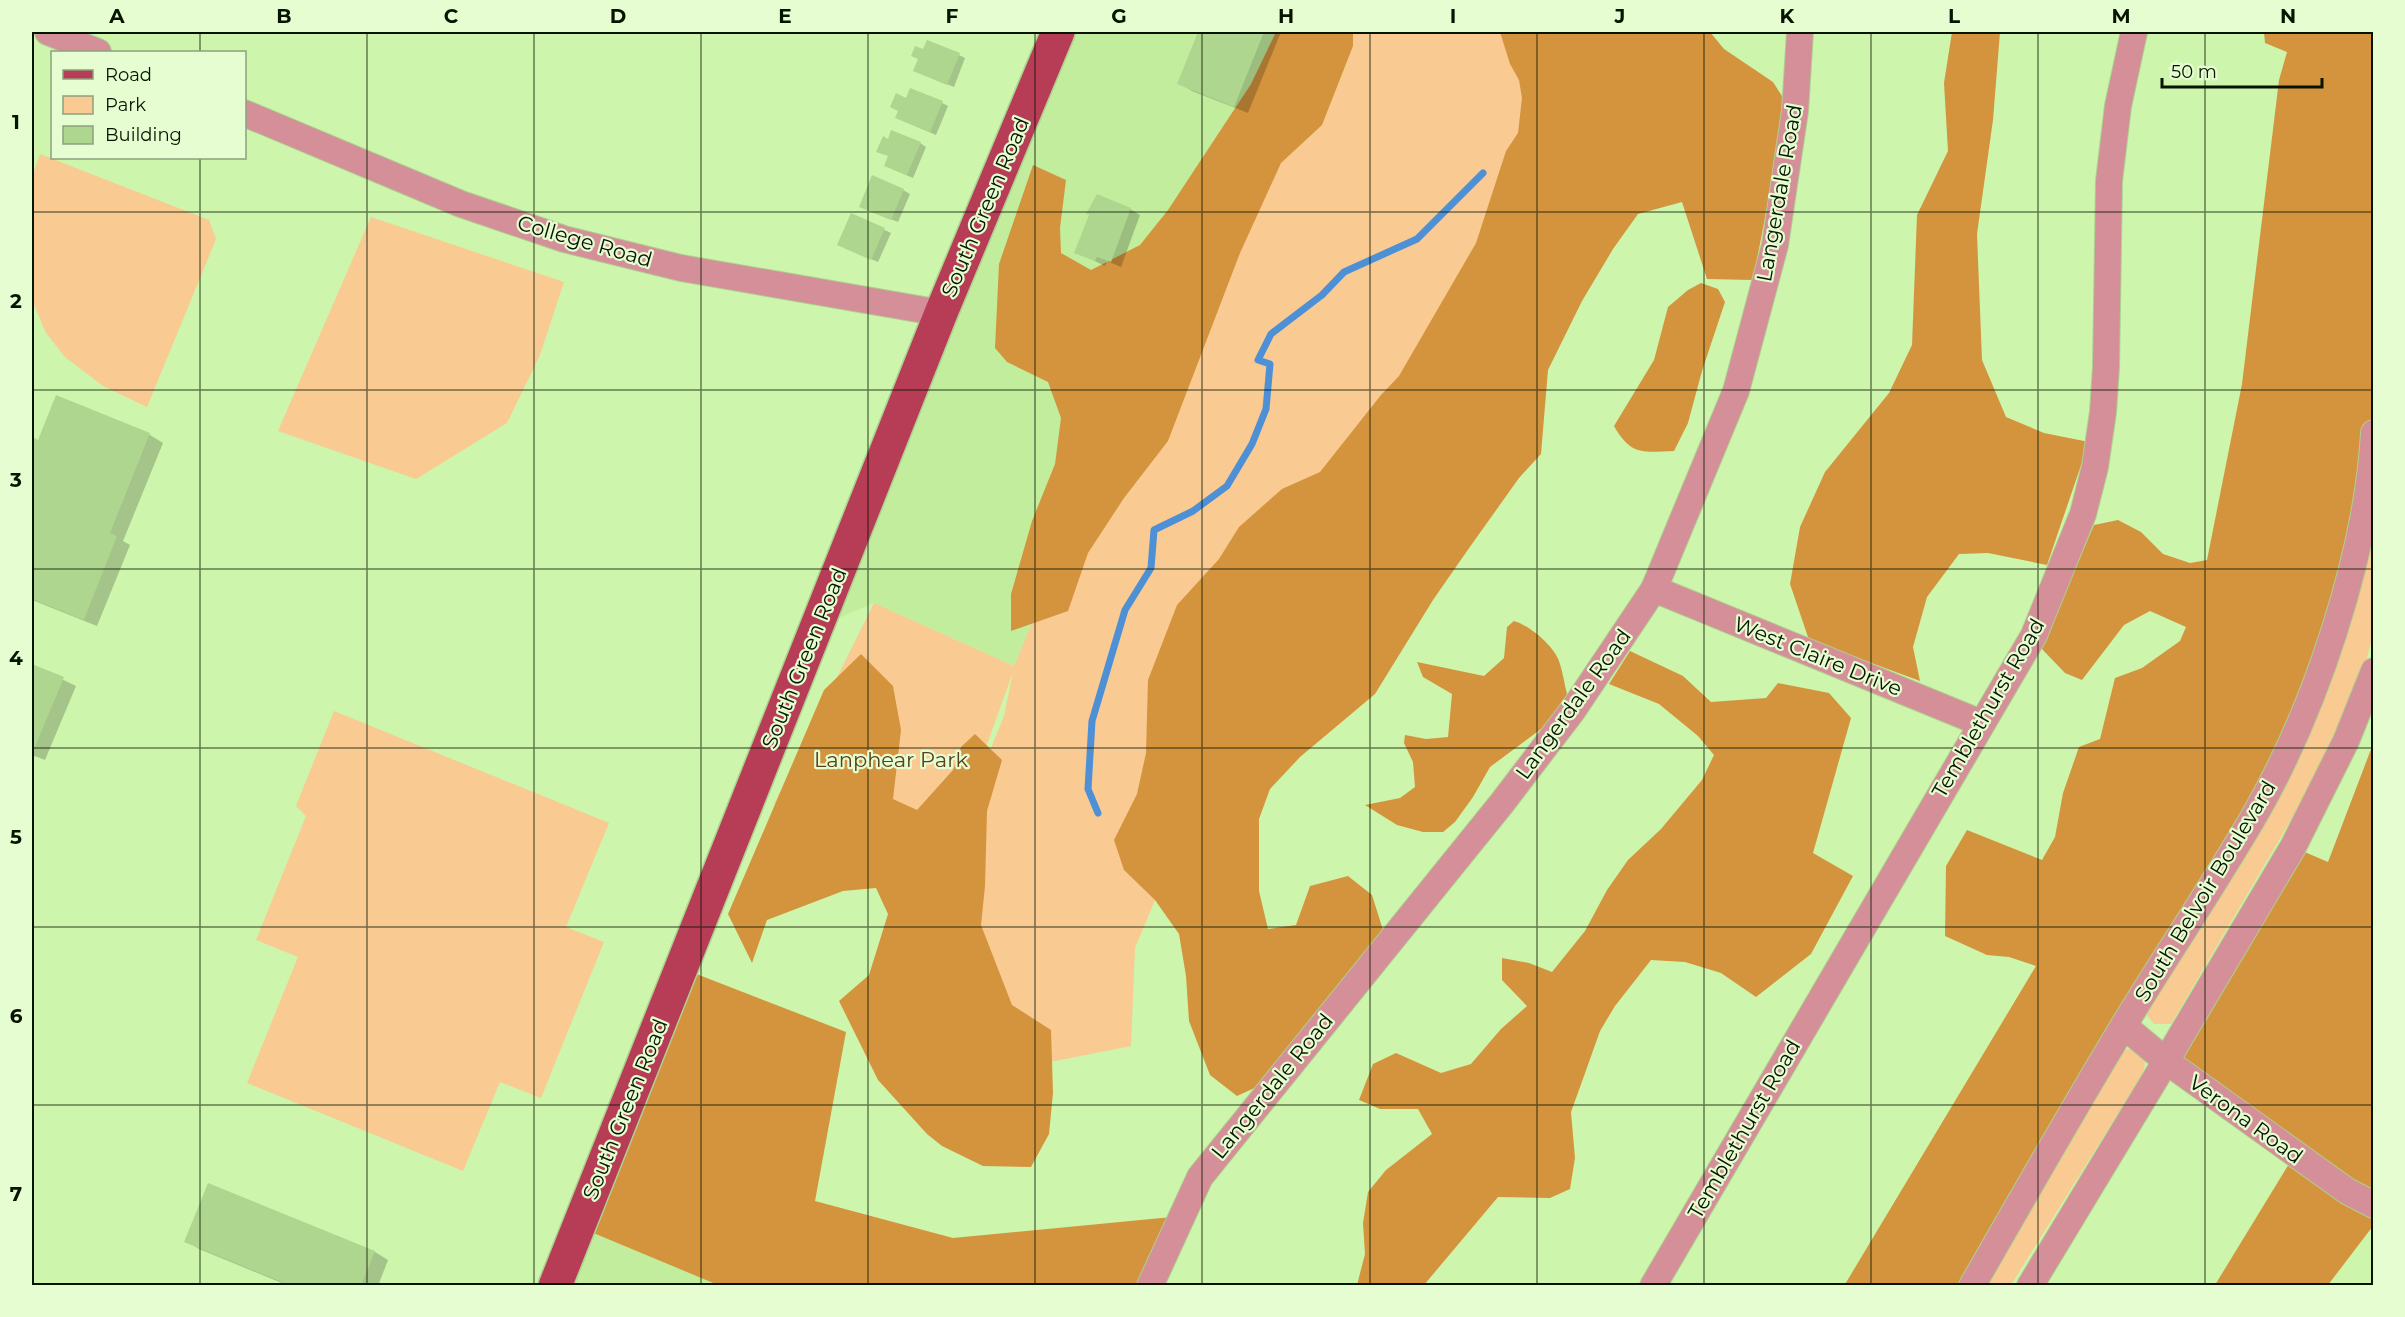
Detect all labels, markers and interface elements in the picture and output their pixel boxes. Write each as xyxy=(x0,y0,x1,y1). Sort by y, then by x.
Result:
text: A xyxy=(108,4,125,28)
text: B xyxy=(276,4,292,28)
text: C xyxy=(444,4,459,28)
text: D xyxy=(610,4,626,28)
text: E xyxy=(778,4,792,28)
text: F xyxy=(946,4,959,28)
text: G xyxy=(1111,4,1127,28)
text: H xyxy=(1278,4,1294,28)
text: I xyxy=(1450,4,1456,28)
text: J xyxy=(1614,4,1625,28)
text: K xyxy=(1780,4,1796,28)
text: L xyxy=(1948,4,1960,28)
text: M xyxy=(2111,4,2131,28)
text: N xyxy=(2280,4,2296,28)
legend xyxy=(51,51,246,159)
scale bar xyxy=(2162,51,2322,89)
text: 50 m xyxy=(2171,61,2217,83)
text: Road xyxy=(105,64,152,86)
text: Park xyxy=(105,94,146,116)
street label: Langerdale Road xyxy=(1751,102,1807,284)
text: 1 xyxy=(12,110,20,134)
street label: South Green Road xyxy=(936,113,1034,301)
text: Building xyxy=(105,124,182,146)
street label: College Road xyxy=(515,210,655,272)
text: 2 xyxy=(10,289,22,313)
text: 3 xyxy=(9,468,22,492)
street label: South Green Road xyxy=(756,564,852,752)
street label: West Claire Drive xyxy=(1730,611,1906,701)
street label: Temblethurst Road xyxy=(1926,614,2050,802)
street label: Langerdale Road xyxy=(1510,624,1636,784)
text: 4 xyxy=(9,646,23,670)
park label: Lanphear Park xyxy=(814,747,968,772)
street label: South Belvoir Boulevard xyxy=(2129,776,2281,1006)
text: 5 xyxy=(10,825,22,849)
text: 6 xyxy=(10,1004,23,1028)
street label: Langerdale Road xyxy=(1206,1008,1338,1164)
street label: South Green Road xyxy=(577,1015,673,1203)
street label: Temblethurst Road xyxy=(1682,1035,1806,1223)
street label: Verona Road xyxy=(2184,1069,2308,1169)
text: 7 xyxy=(10,1182,22,1206)

